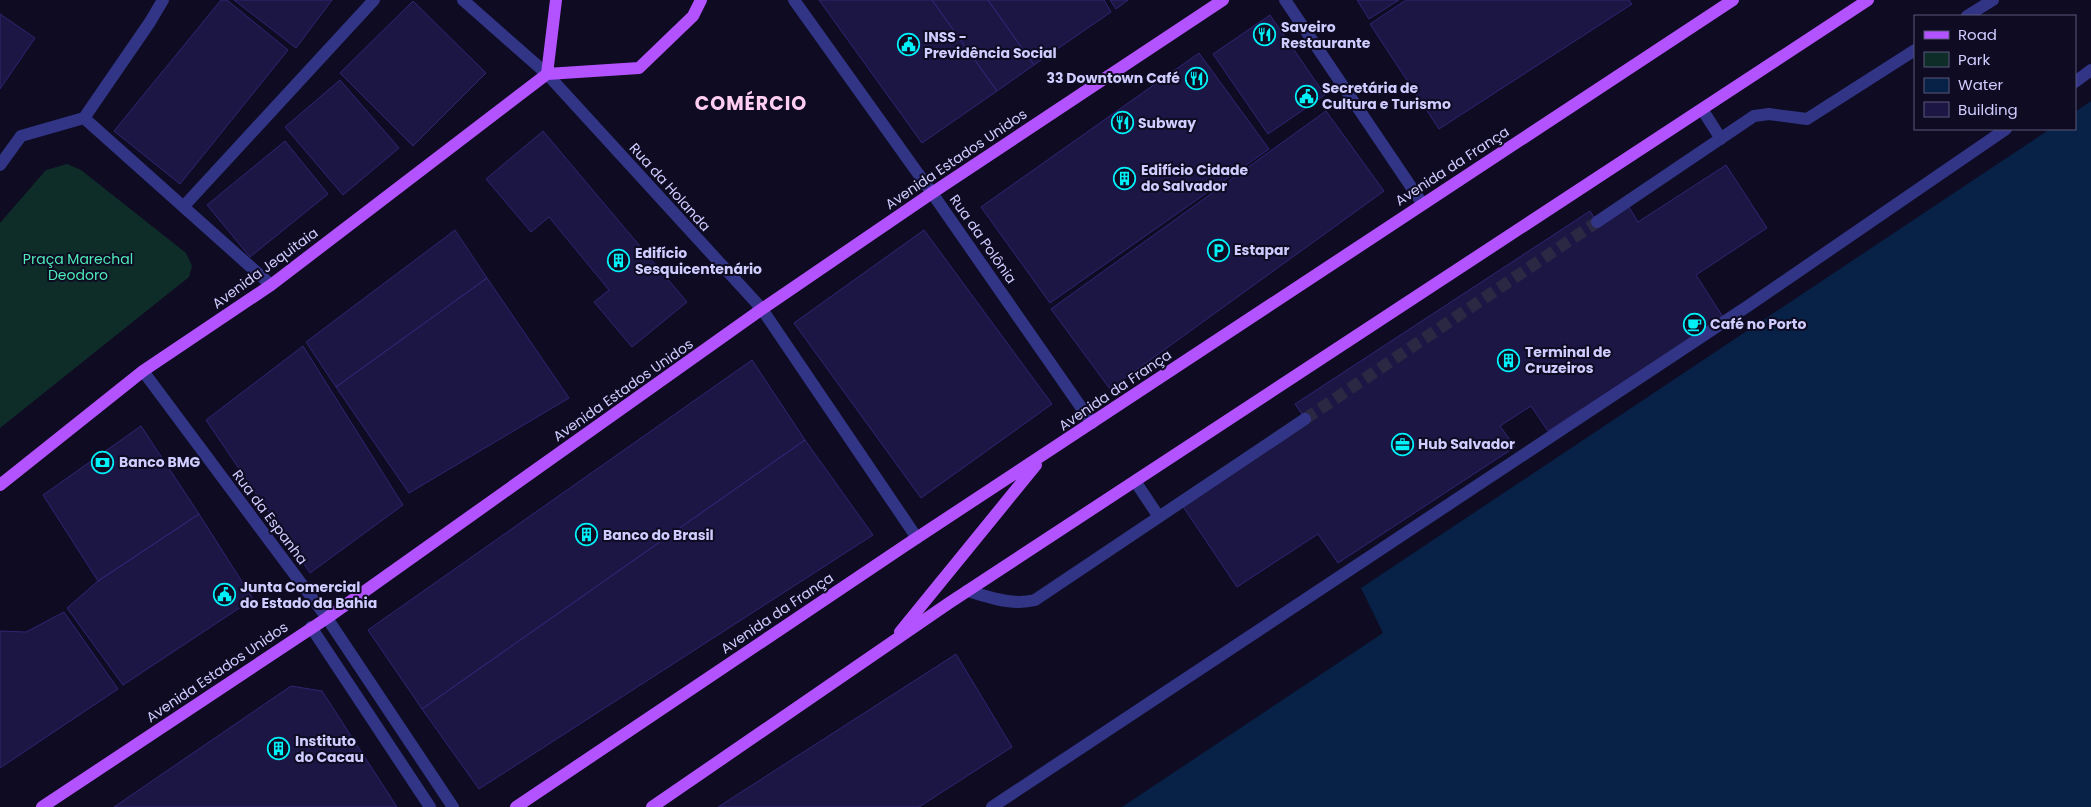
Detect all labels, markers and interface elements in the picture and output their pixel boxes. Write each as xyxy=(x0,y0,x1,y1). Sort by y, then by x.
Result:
legend xyxy=(1914,15,2076,130)
place label: Saveiro Restaurante xyxy=(1281,17,1371,53)
restaurant icon: Saveiro Restaurante xyxy=(1253,23,1277,47)
text: Road xyxy=(1958,24,1997,45)
place label: INSS - Previdência Social xyxy=(924,27,1057,63)
public building icon: INSS - Previdência Social xyxy=(896,33,920,57)
text: Park xyxy=(1958,49,1990,70)
restaurant icon: 33 Downtown Café xyxy=(1184,66,1208,90)
place label: 33 Downtown Café xyxy=(1046,68,1180,88)
text: Water xyxy=(1958,74,2004,95)
place label: Secretária de Cultura e Turismo xyxy=(1322,78,1451,114)
public building icon: Secretária de Cultura e Turismo xyxy=(1294,84,1318,108)
district label: COMÉRCIO xyxy=(695,90,807,117)
text: Building xyxy=(1958,99,2018,120)
street label: Avenida Estados Unidos xyxy=(881,104,1031,214)
restaurant icon: Subway xyxy=(1110,111,1134,135)
place label: Subway xyxy=(1138,113,1196,133)
street label: Avenida da França xyxy=(1391,122,1513,210)
street label: Rua da Holanda xyxy=(625,138,715,236)
place label: Edifício Cidade do Salvador xyxy=(1141,160,1249,196)
building icon: Edifício Cidade do Salvador xyxy=(1113,166,1137,190)
street label: Rua da Polônia xyxy=(945,190,1021,288)
street label: Avenida Jequitaia xyxy=(208,223,322,313)
parking icon: Estapar xyxy=(1206,238,1230,262)
place label: Estapar xyxy=(1234,240,1290,260)
place label: Edifício Sesquicentenário xyxy=(635,243,762,279)
park label: Praça Marechal Deodoro xyxy=(23,249,133,285)
building icon: Edifício Sesquicentenário xyxy=(607,249,631,273)
cafe icon: Café no Porto xyxy=(1682,312,1706,336)
place label: Café no Porto xyxy=(1710,314,1806,334)
street label: Avenida Estados Unidos xyxy=(549,334,697,446)
place label: Terminal de Cruzeiros xyxy=(1525,342,1611,378)
street label: Avenida da França xyxy=(1055,345,1175,435)
building icon: Terminal de Cruzeiros xyxy=(1497,348,1521,372)
office icon: Hub Salvador xyxy=(1390,432,1414,456)
place label: Hub Salvador xyxy=(1418,434,1515,454)
bank icon: Banco BMG xyxy=(91,450,115,474)
place label: Banco BMG xyxy=(119,452,201,472)
street label: Rua da Espanha xyxy=(228,465,312,569)
building icon: Banco do Brasil xyxy=(575,523,599,547)
place label: Banco do Brasil xyxy=(603,525,714,545)
street label: Avenida da França xyxy=(717,568,837,658)
place label: Junta Comercial do Estado da Bahia xyxy=(240,577,377,613)
public building icon: Junta Comercial do Estado da Bahia xyxy=(212,583,236,607)
street label: Avenida Estados Unidos xyxy=(142,617,292,727)
place label: Instituto do Cacau xyxy=(295,731,364,767)
building icon: Instituto do Cacau xyxy=(267,737,291,761)

